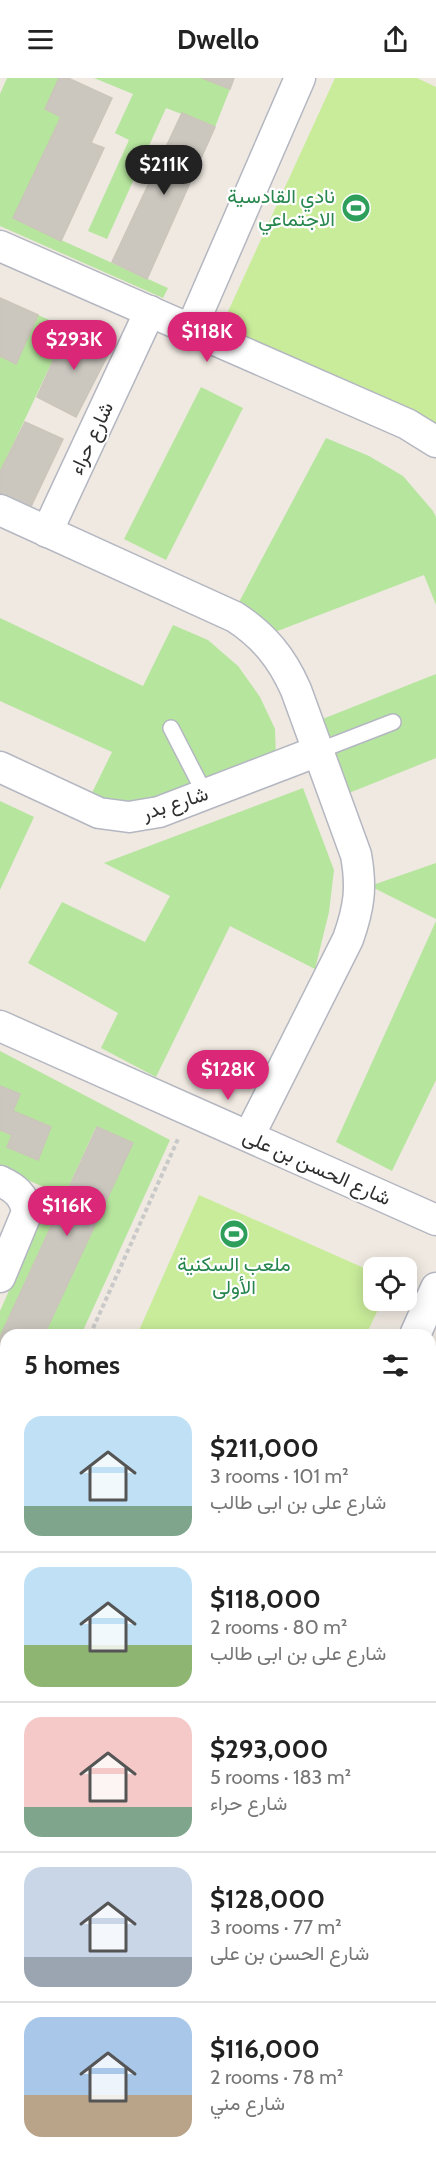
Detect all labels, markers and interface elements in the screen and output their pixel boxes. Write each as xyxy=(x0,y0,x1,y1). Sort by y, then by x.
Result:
icon: menu xyxy=(24,23,57,56)
text: Dwello xyxy=(177,23,259,56)
icon: share xyxy=(379,23,412,56)
pin: $211K xyxy=(122,145,206,196)
text: $211K xyxy=(139,152,189,176)
place label: نادي القادسية الاجتماعي xyxy=(227,184,335,236)
sports icon: نادي القادسية الاجتماعي xyxy=(340,192,372,224)
pin: $118K xyxy=(165,312,249,363)
text: $118K xyxy=(182,319,232,343)
pin: $293K xyxy=(32,320,116,371)
text: $293K xyxy=(46,327,102,351)
street label: شارع حراء xyxy=(64,398,120,479)
street label: شارع بدر xyxy=(138,781,212,827)
pin: $128K xyxy=(186,1050,270,1101)
text: $128K xyxy=(201,1057,255,1081)
street label: شارع الحسن بن على xyxy=(239,1124,395,1212)
pin: $116K xyxy=(25,1186,109,1237)
text: $116K xyxy=(42,1193,92,1217)
sports icon: ملعب السكنية الأولى xyxy=(218,1218,250,1250)
place label: ملعب السكنية الأولى xyxy=(177,1252,291,1300)
map controls xyxy=(363,1257,417,1311)
button: locate xyxy=(363,1257,417,1311)
text: 5 homes xyxy=(24,1349,120,1381)
icon: filters xyxy=(379,1349,412,1382)
text: $211,000 xyxy=(210,1432,319,1464)
icon: home xyxy=(72,1440,144,1512)
text: 3 rooms · 101 m² xyxy=(210,1464,349,1488)
text: شارع على بن ابى طالب xyxy=(210,1490,386,1514)
text: $118,000 xyxy=(210,1583,321,1615)
icon: home xyxy=(72,1591,144,1663)
text: 2 rooms · 80 m² xyxy=(210,1615,347,1639)
text: شارع على بن ابى طالب xyxy=(210,1641,386,1665)
text: $293,000 xyxy=(210,1733,328,1765)
icon: home xyxy=(72,1741,144,1813)
text: 5 rooms · 183 m² xyxy=(210,1765,351,1789)
text: شارع حراء xyxy=(210,1791,287,1815)
text: $128,000 xyxy=(210,1883,325,1915)
icon: home xyxy=(72,1891,144,1963)
text: 3 rooms · 77 m² xyxy=(210,1915,342,1939)
text: شارع الحسن بن على xyxy=(210,1941,369,1965)
text: $116,000 xyxy=(210,2033,320,2065)
icon: home xyxy=(72,2041,144,2113)
text: 2 rooms · 78 m² xyxy=(210,2065,343,2089)
text: شارع مني xyxy=(210,2091,285,2115)

